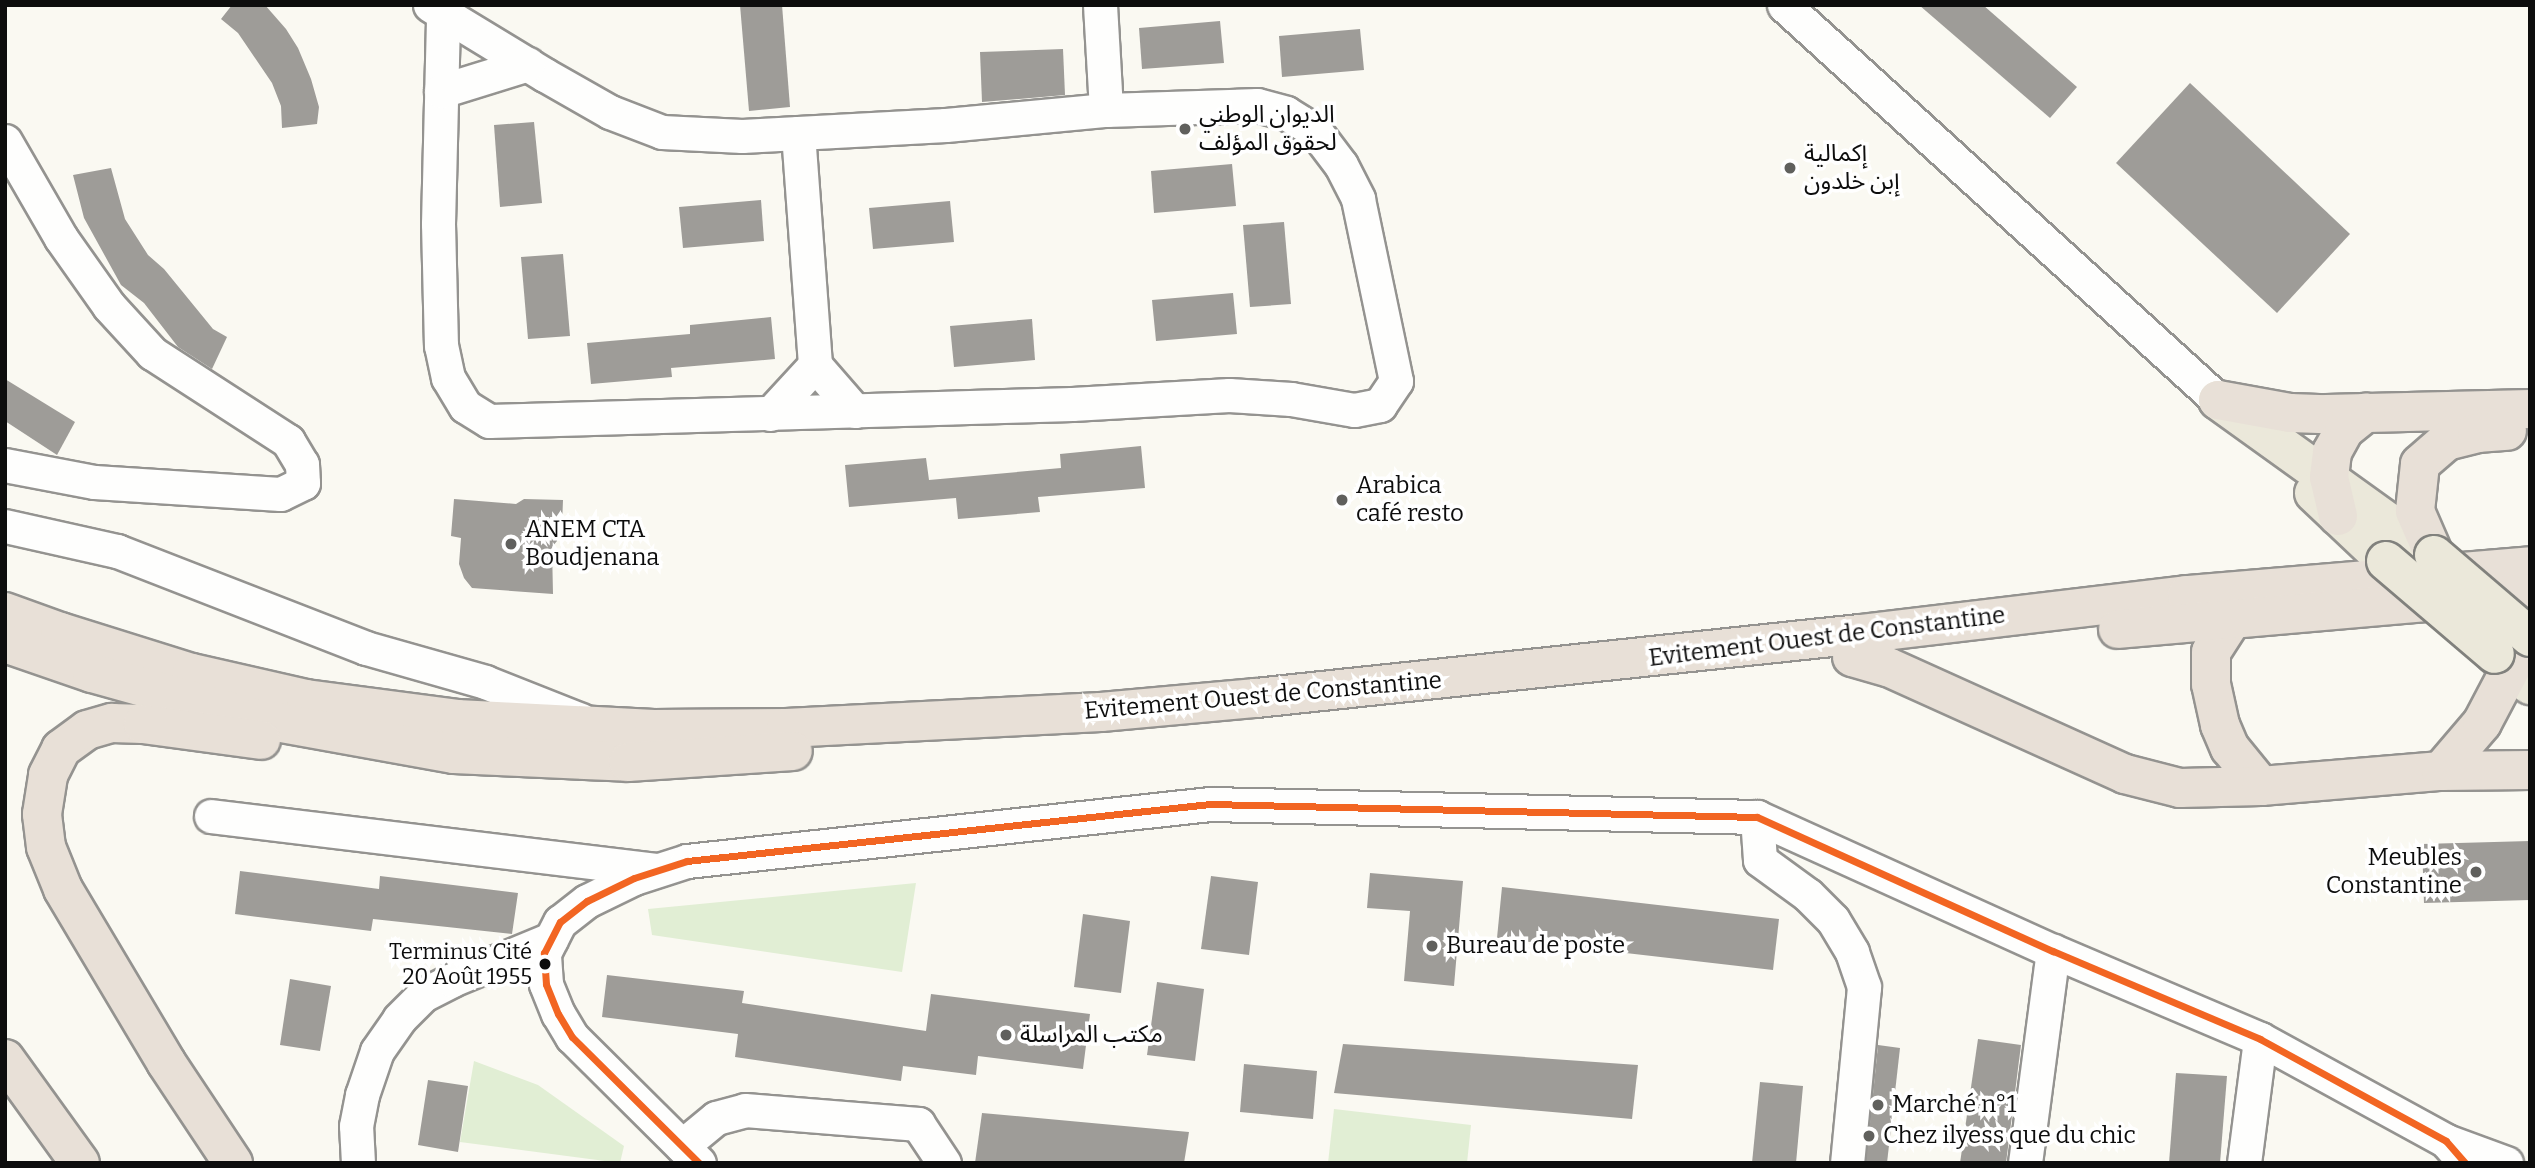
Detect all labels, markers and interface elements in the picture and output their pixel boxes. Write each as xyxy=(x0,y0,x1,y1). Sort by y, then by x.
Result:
place label: الديوان الوطني لحقوق المؤلف xyxy=(1199,101,1337,157)
marker: الديوان الوطني لحقوق المؤلف xyxy=(1177,121,1193,137)
place label: إكمالية إبن خلدون xyxy=(1804,140,1900,196)
marker: إكمالية إبن خلدون xyxy=(1782,160,1798,176)
place label: Arabica café resto xyxy=(1356,472,1464,528)
marker: Arabica café resto xyxy=(1334,492,1350,508)
place label: ANEM CTA Boudjenana xyxy=(525,516,659,572)
marker: ANEM CTA Boudjenana xyxy=(503,536,519,552)
street label: Evitement Ouest de Constantine xyxy=(1647,601,2007,673)
street label: Evitement Ouest de Constantine xyxy=(1083,666,1443,726)
place label: Meubles Constantine xyxy=(2326,844,2462,900)
marker: Meubles Constantine xyxy=(2468,864,2484,880)
place label: Bureau de poste xyxy=(1446,932,1625,960)
place label: Terminus Cité 20 Août 1955 xyxy=(389,938,532,990)
marker: Bureau de poste xyxy=(1424,938,1440,954)
marker: Terminus Cité 20 Août 1955 xyxy=(538,957,552,971)
place label: مكتب المراسلة xyxy=(1020,1021,1163,1049)
marker: مكتب المراسلة xyxy=(998,1027,1014,1043)
place label: Marché n°1 xyxy=(1892,1091,2017,1119)
marker: Marché n°1 xyxy=(1870,1097,1886,1113)
place label: Chez ilyess que du chic xyxy=(1883,1122,2136,1150)
marker: Chez ilyess que du chic xyxy=(1861,1128,1877,1144)

